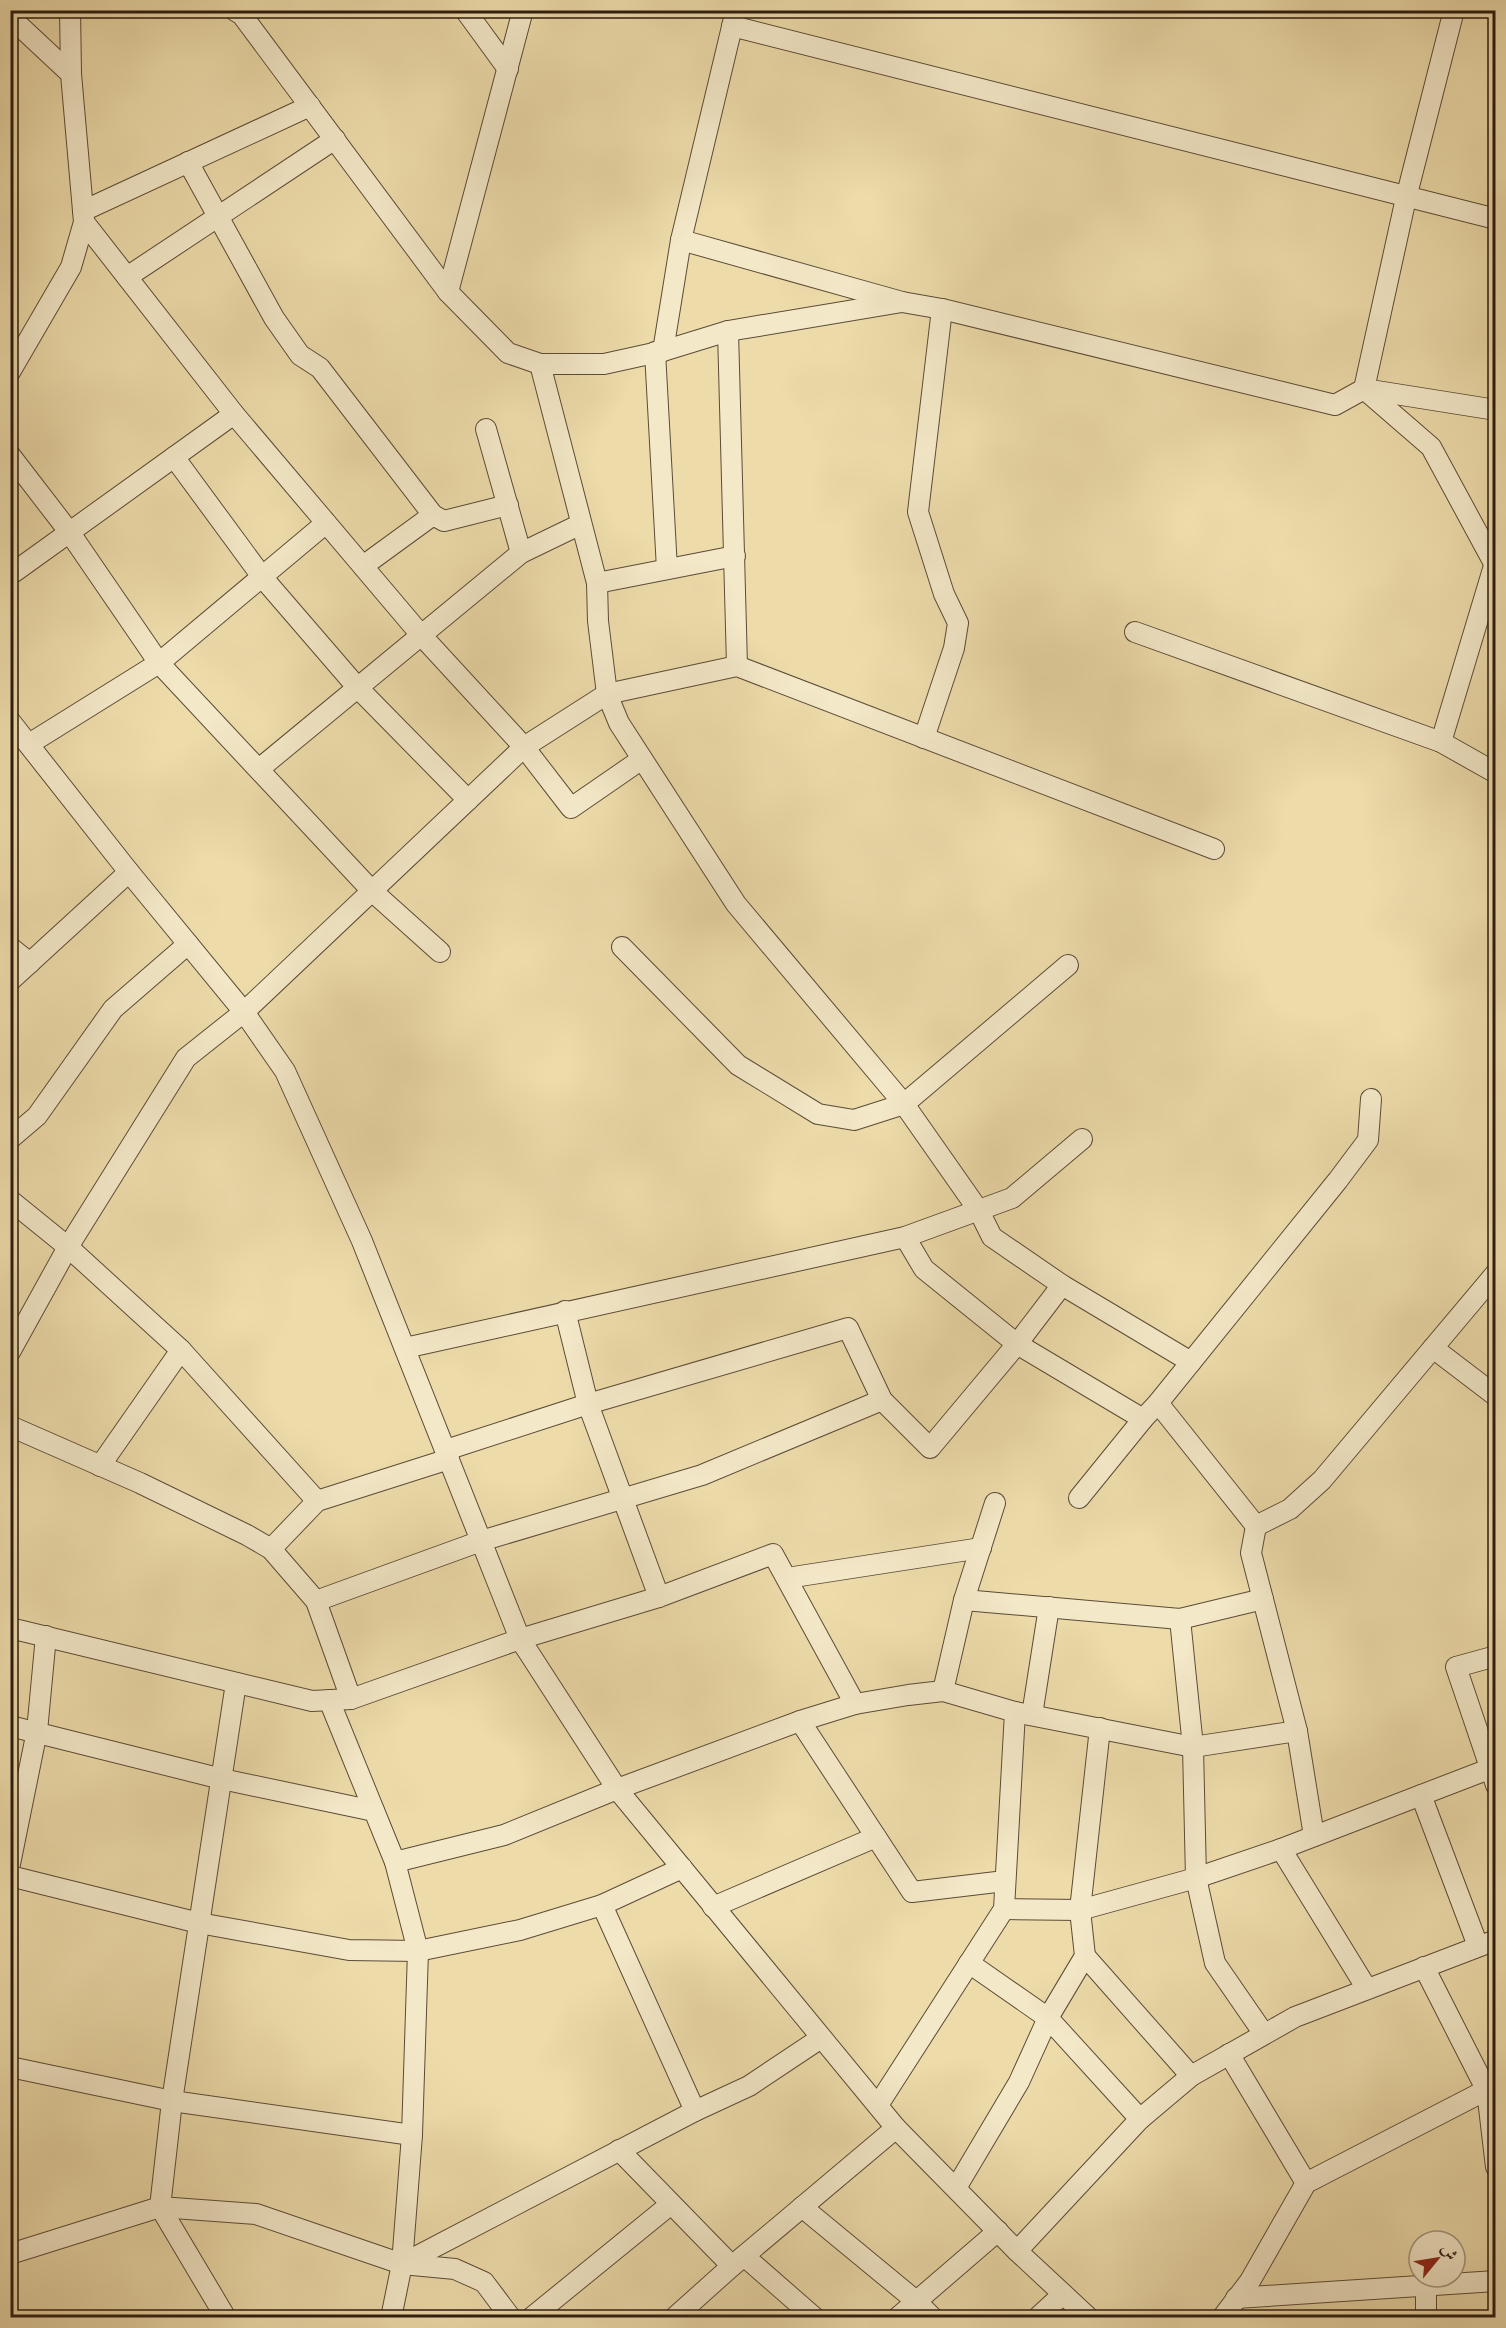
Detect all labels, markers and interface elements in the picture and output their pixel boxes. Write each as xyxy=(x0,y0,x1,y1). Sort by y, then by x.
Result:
north arrow xyxy=(1407,2229,1467,2289)
text: ش xyxy=(1437,2240,1462,2263)

